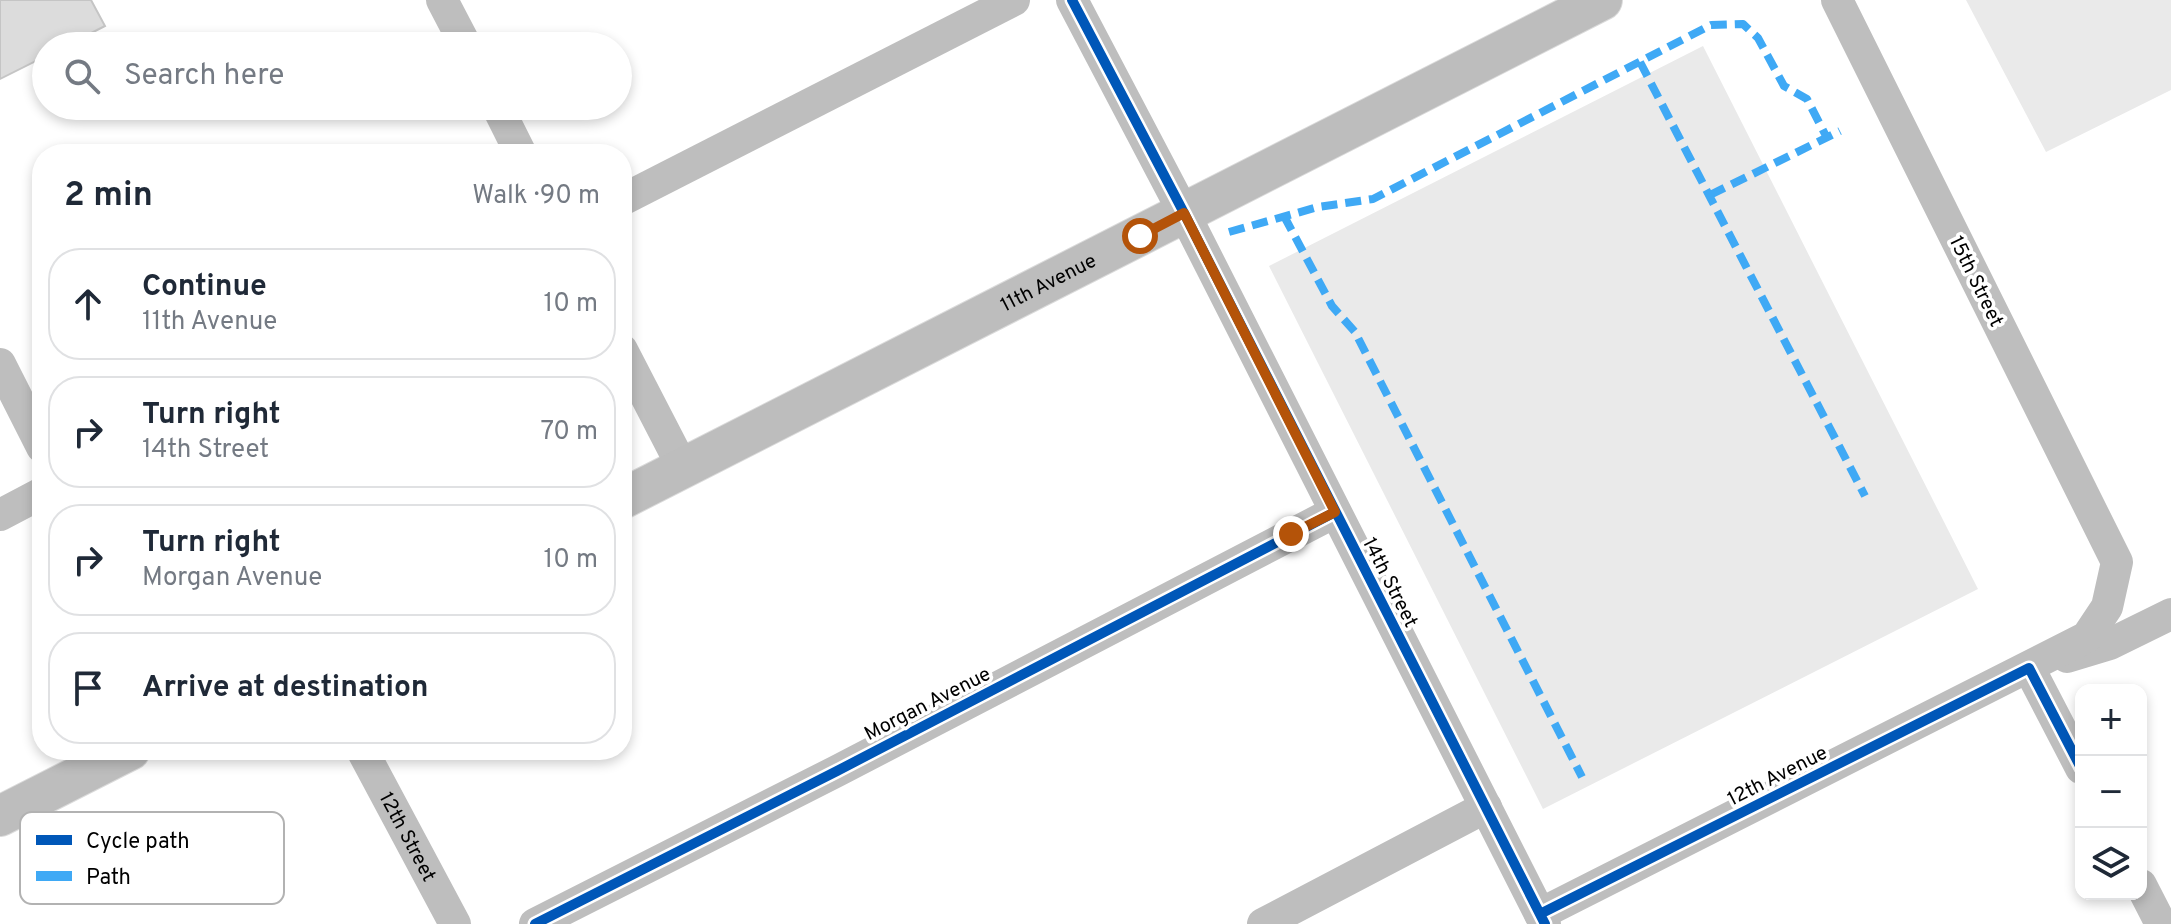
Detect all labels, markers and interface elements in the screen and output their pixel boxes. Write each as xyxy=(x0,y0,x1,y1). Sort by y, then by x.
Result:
search box xyxy=(32,32,632,120)
icon: search xyxy=(60,54,104,98)
text: Search here xyxy=(124,58,284,95)
text: 2 min xyxy=(64,175,153,218)
text: Walk · 90 m xyxy=(472,180,600,213)
route start xyxy=(1122,218,1158,254)
street label: 15th Street xyxy=(1942,232,2008,332)
street label: 11th Avenue xyxy=(997,249,1101,319)
text: Continue xyxy=(142,269,267,306)
icon: ahead xyxy=(66,282,110,326)
text: 10 m xyxy=(543,288,598,321)
text: 11th Avenue xyxy=(142,306,277,339)
text: Turn right xyxy=(142,397,280,434)
icon: right xyxy=(66,410,110,454)
text: 70 m xyxy=(540,416,598,449)
text: 14th Street xyxy=(142,434,269,467)
route end xyxy=(1273,516,1309,552)
text: Turn right xyxy=(142,525,280,562)
street label: 14th Street xyxy=(1355,533,1423,632)
icon: right xyxy=(66,538,110,582)
text: 10 m xyxy=(543,544,598,577)
text: Morgan Avenue xyxy=(142,562,322,595)
street label: Morgan Avenue xyxy=(860,662,996,748)
icon: arrive xyxy=(66,666,110,710)
text: Arrive at destination xyxy=(142,670,428,707)
map controls xyxy=(2075,684,2147,900)
button: + xyxy=(2075,684,2147,756)
street label: 12th Avenue xyxy=(1723,740,1832,813)
button: − xyxy=(2075,756,2147,828)
street label: 12th Street xyxy=(372,788,441,887)
legend xyxy=(20,812,284,904)
button: layers xyxy=(2075,828,2147,900)
text: Cycle path xyxy=(86,829,190,856)
text: Path xyxy=(86,865,131,892)

